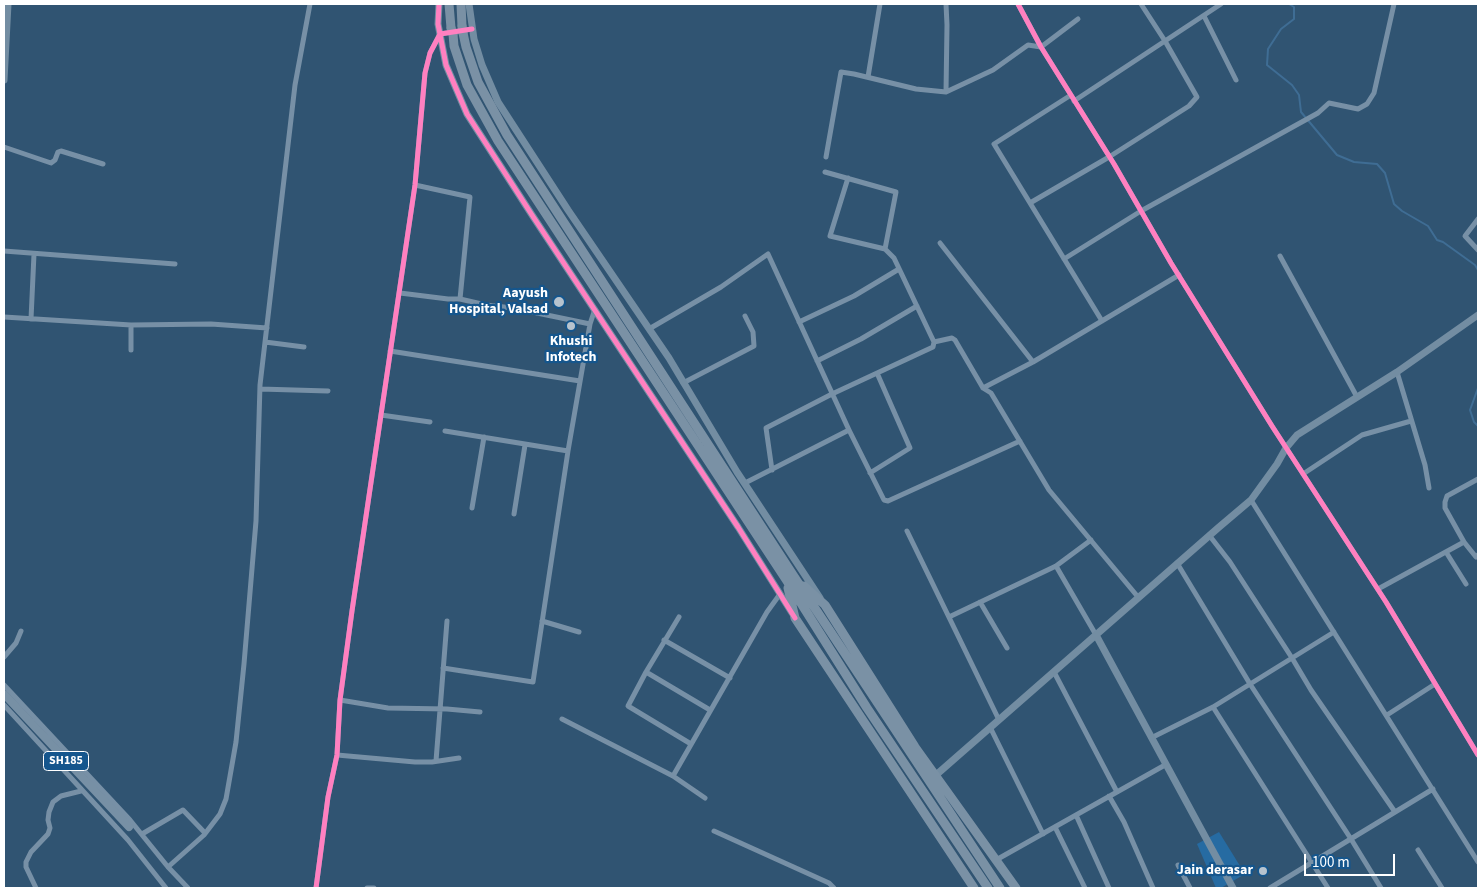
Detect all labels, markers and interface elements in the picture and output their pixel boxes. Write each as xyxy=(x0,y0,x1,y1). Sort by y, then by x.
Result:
place label: Aayush Hospital, Valsad xyxy=(449,286,548,318)
marker: Aayush Hospital, Valsad xyxy=(552,295,566,309)
marker: Khushi Infotech xyxy=(565,320,577,332)
place label: Khushi Infotech xyxy=(545,334,597,367)
road number: SH185 xyxy=(44,751,88,770)
scale bar xyxy=(1307,844,1398,876)
text: 100 m xyxy=(1312,852,1350,873)
place label: Jain derasar xyxy=(1177,863,1253,879)
marker: Jain derasar xyxy=(1257,865,1269,877)

